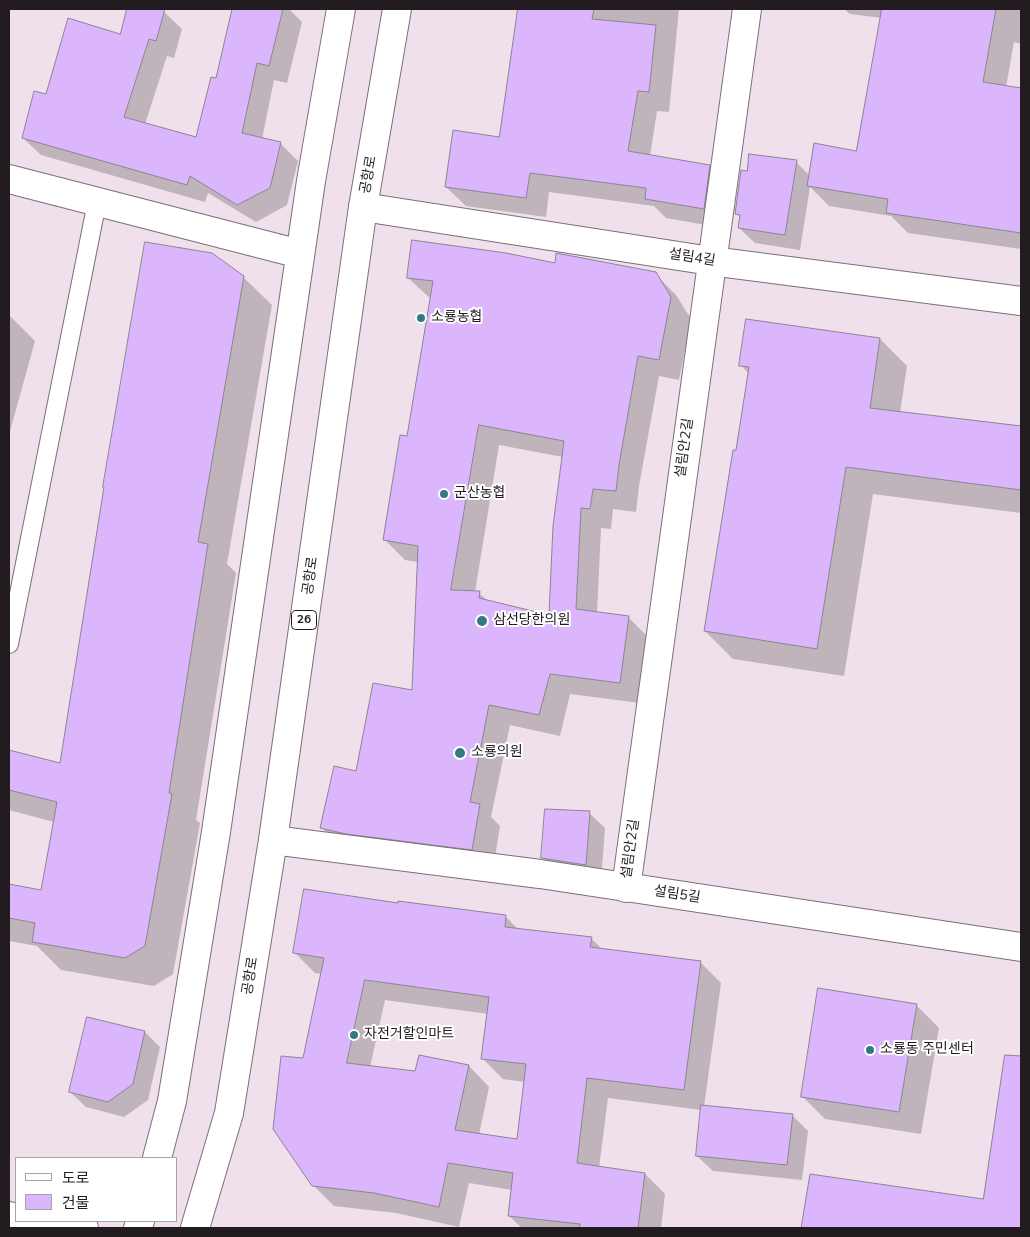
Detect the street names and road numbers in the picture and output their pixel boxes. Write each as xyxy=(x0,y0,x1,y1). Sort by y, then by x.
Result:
street label: 공항로 xyxy=(357,155,381,195)
street label: 설림4길 xyxy=(667,246,717,270)
street label: 설림안2길 xyxy=(673,417,697,479)
street label: 공항로 xyxy=(300,556,322,596)
road number: 26 xyxy=(292,610,316,630)
street label: 설림안2길 xyxy=(619,818,643,880)
street label: 설림5길 xyxy=(652,883,702,907)
street label: 공항로 xyxy=(240,956,262,996)

